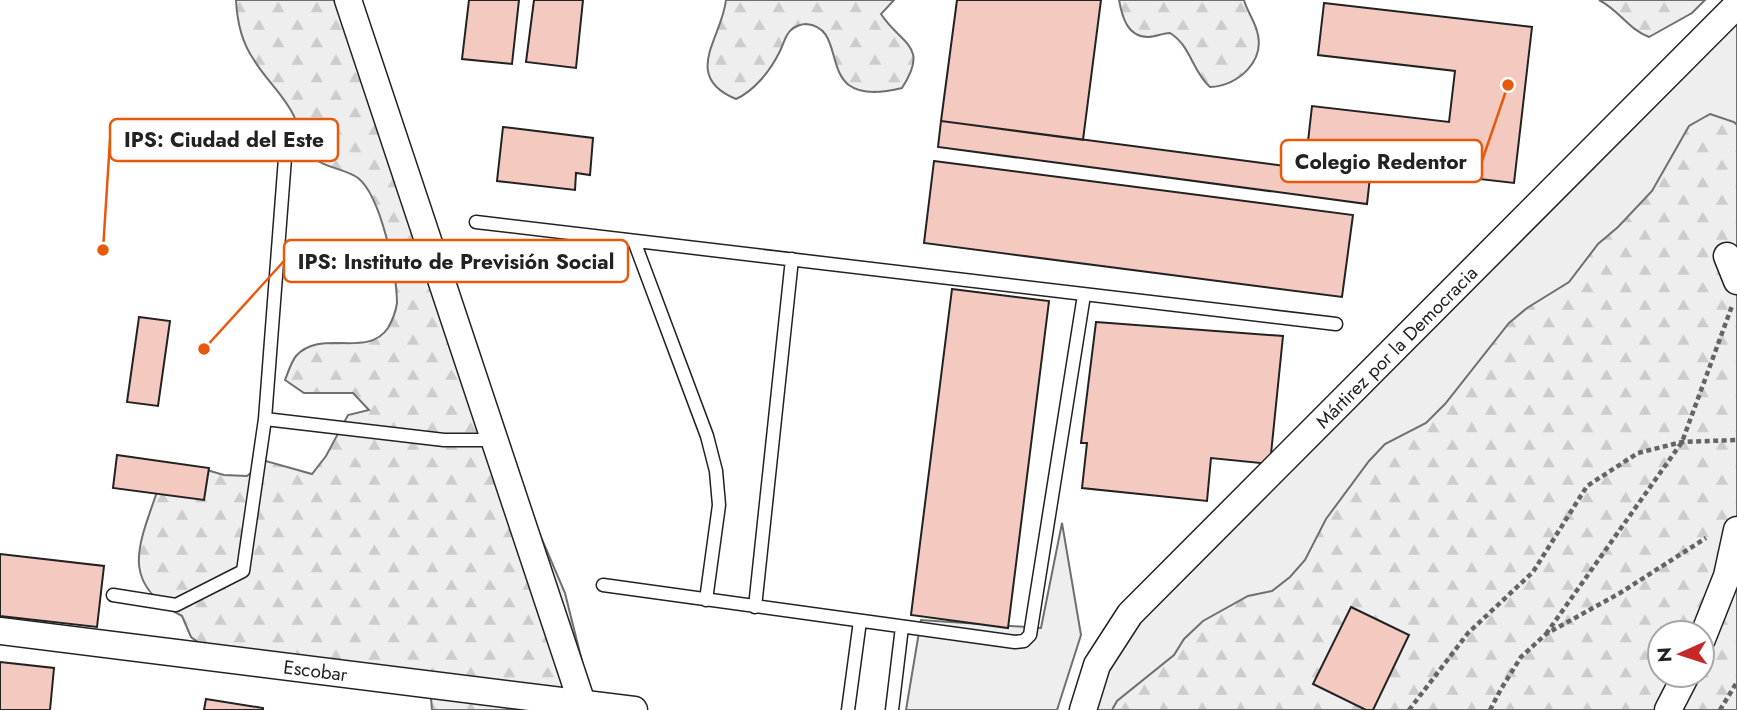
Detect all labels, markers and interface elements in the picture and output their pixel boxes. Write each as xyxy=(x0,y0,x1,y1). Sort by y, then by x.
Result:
callout: IPS: Ciudad del Este xyxy=(110,119,338,161)
text: IPS: Ciudad del Este xyxy=(124,125,324,155)
callout: Colegio Redentor xyxy=(1281,140,1482,182)
text: Colegio Redentor xyxy=(1295,147,1468,177)
callout: IPS: Instituto de Previsión Social xyxy=(284,240,628,282)
text: IPS: Instituto de Previsión Social xyxy=(298,247,614,277)
street label: Mártirez por la Democracia xyxy=(1309,260,1483,434)
north arrow xyxy=(1646,619,1716,689)
text: N xyxy=(1651,647,1678,663)
street label: Escobar xyxy=(282,653,350,688)

